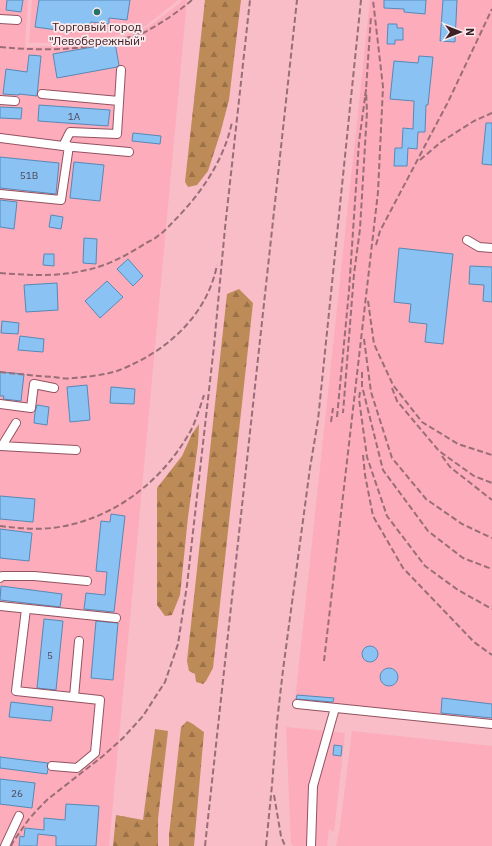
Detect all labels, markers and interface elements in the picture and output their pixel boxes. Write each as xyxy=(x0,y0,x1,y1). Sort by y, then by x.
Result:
marker: Торговый город "Левобережный" xyxy=(92,7,102,17)
north arrow xyxy=(440,12,480,52)
place label: Торговый город "Левобережный" xyxy=(49,19,145,48)
text: N xyxy=(463,28,477,36)
house number: 1А xyxy=(68,110,81,123)
house number: 51В xyxy=(20,169,38,182)
house number: 5 xyxy=(47,649,53,662)
house number: 26 xyxy=(11,787,23,800)

